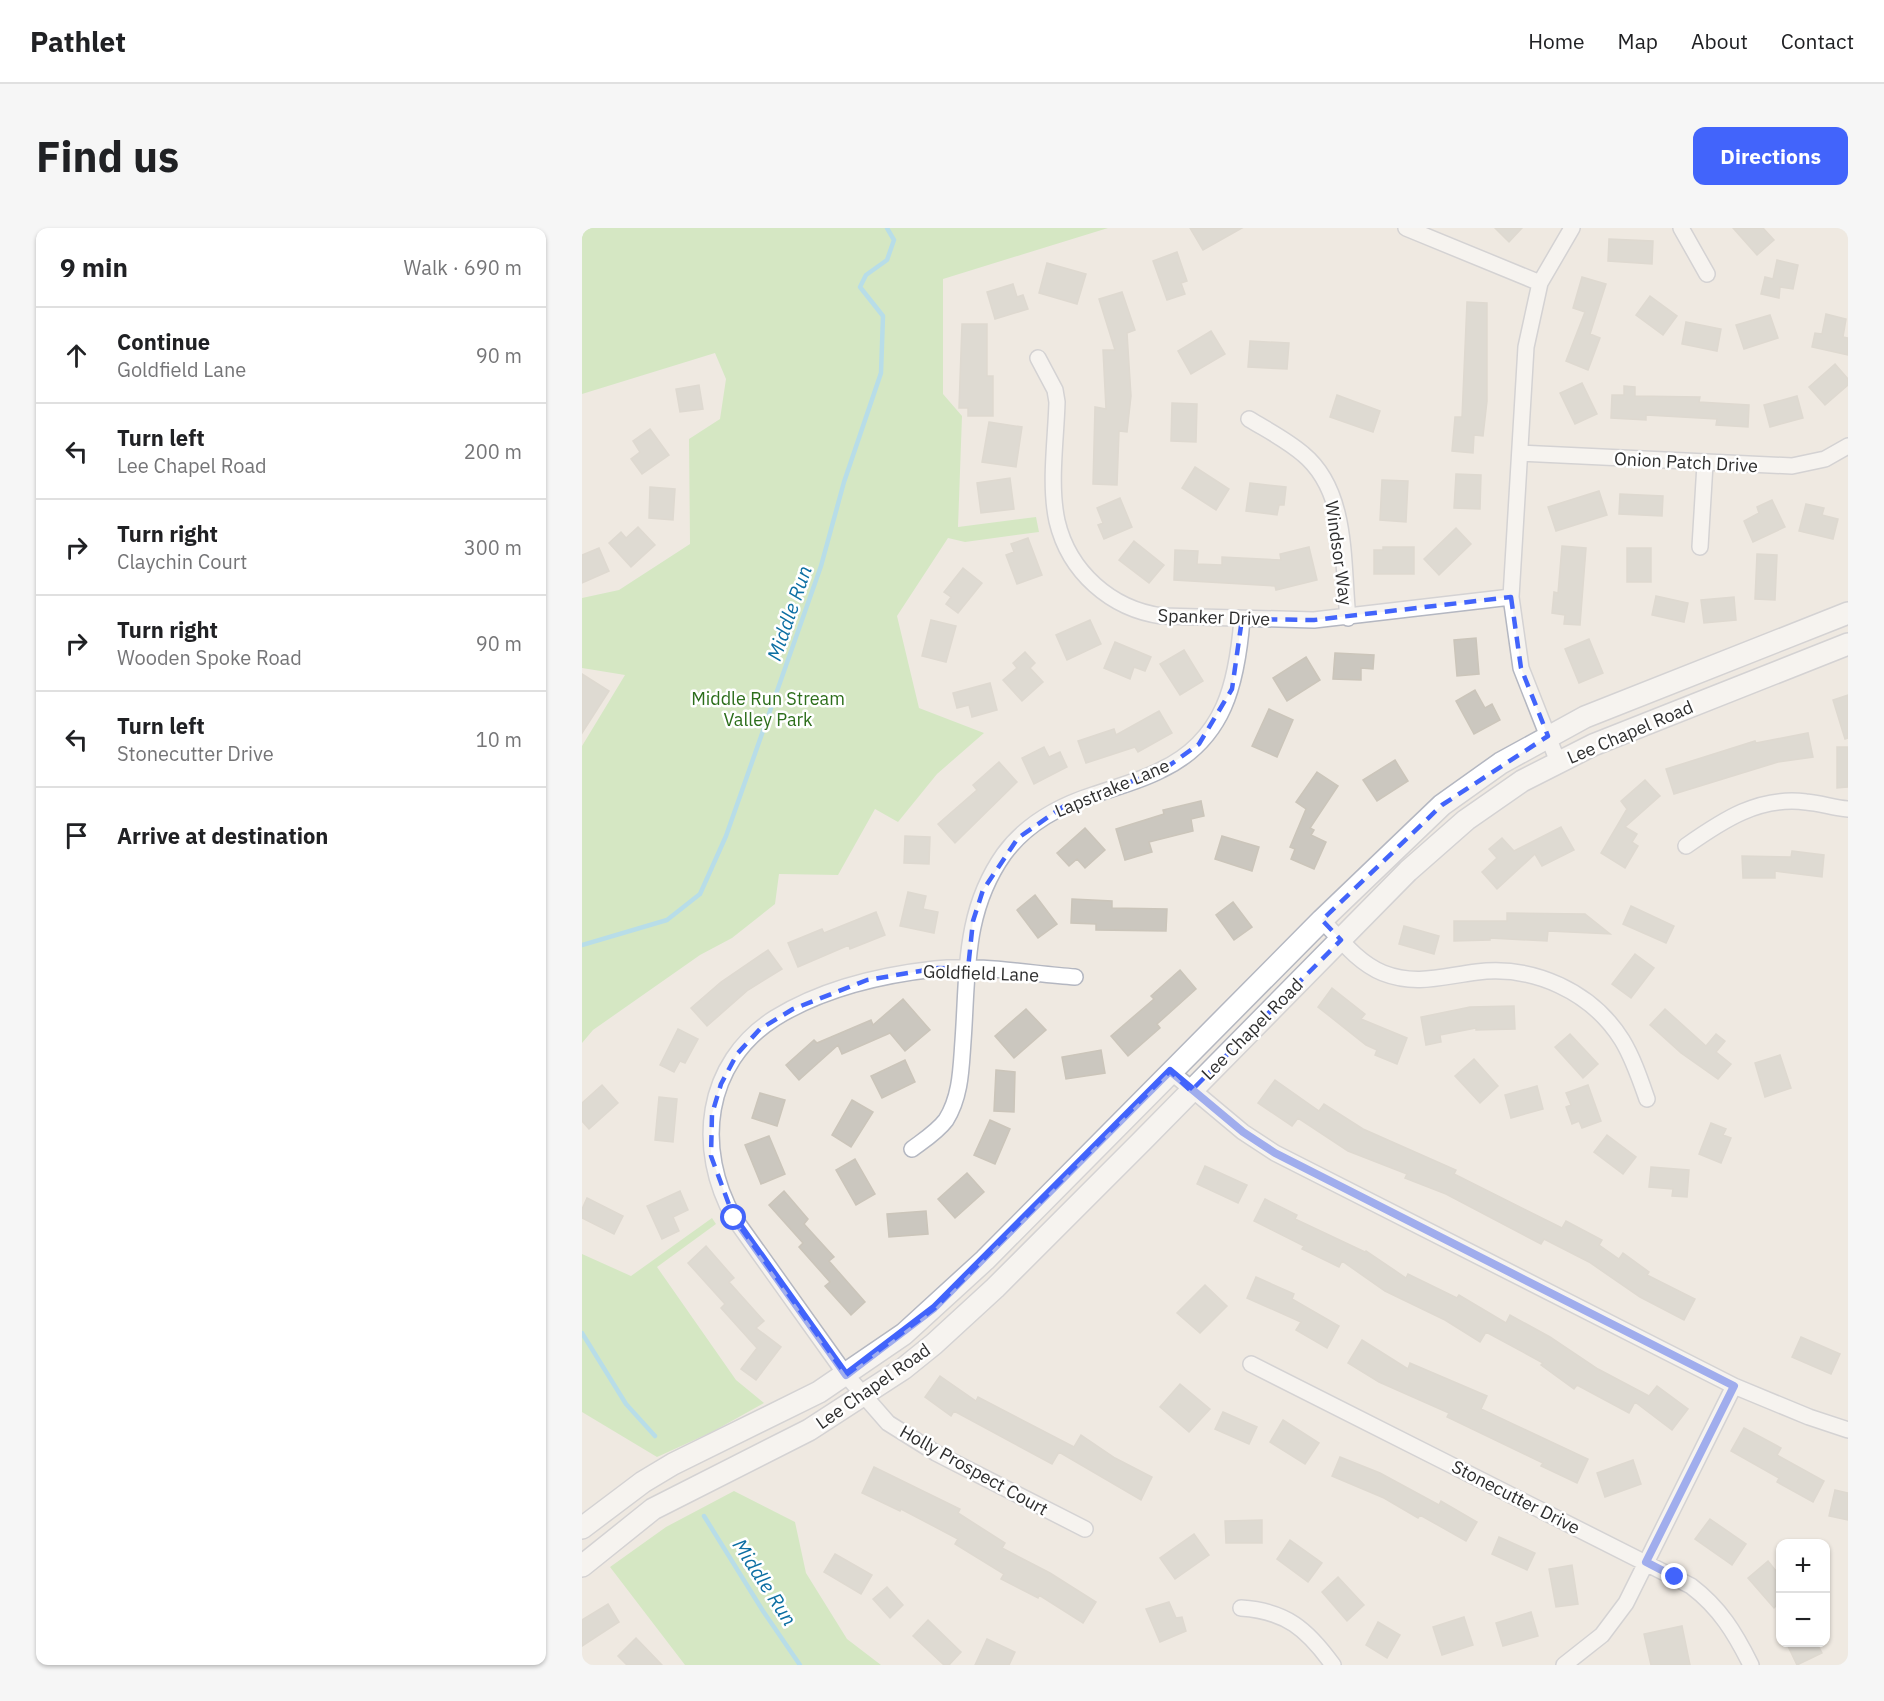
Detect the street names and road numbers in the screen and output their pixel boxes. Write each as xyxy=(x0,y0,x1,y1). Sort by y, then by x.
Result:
street label: Onion Patch Drive xyxy=(1614,447,1759,477)
street label: Windsor Way xyxy=(1320,499,1358,607)
street label: Spanker Drive xyxy=(1157,604,1271,630)
street label: Lee Chapel Road xyxy=(1564,695,1696,769)
street label: Lapstrake Lane xyxy=(1051,753,1173,822)
street label: Goldfield Lane xyxy=(922,959,1040,987)
street label: Lee Chapel Road xyxy=(1196,973,1308,1085)
street label: Lee Chapel Road xyxy=(811,1338,935,1434)
street label: Holly Prospect Court xyxy=(896,1420,1052,1520)
street label: Stonecutter Drive xyxy=(1448,1455,1584,1539)

